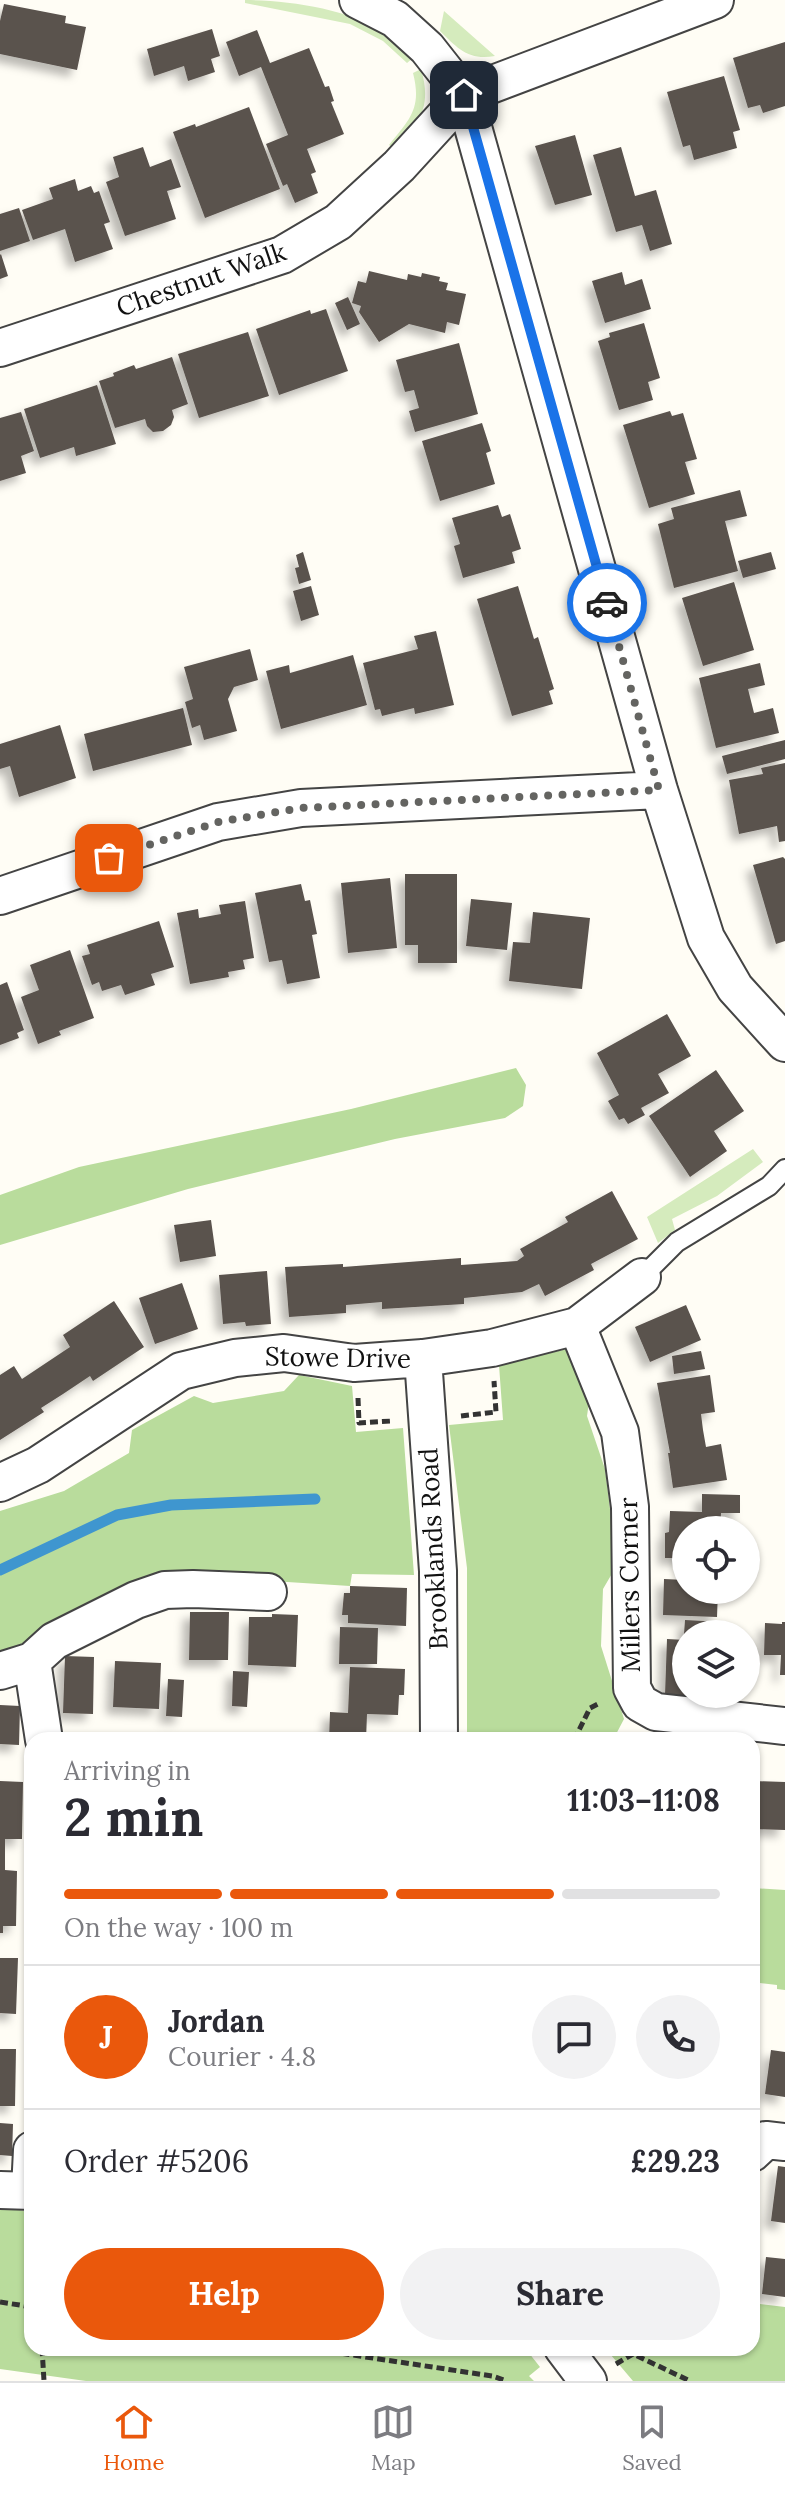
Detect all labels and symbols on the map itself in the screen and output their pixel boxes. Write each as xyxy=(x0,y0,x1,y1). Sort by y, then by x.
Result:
pin xyxy=(430,61,498,129)
street label: Chestnut Walk xyxy=(112,235,290,323)
courier xyxy=(567,563,647,643)
pin xyxy=(75,824,143,892)
street label: Stowe Drive xyxy=(265,1339,411,1375)
street label: Brooklands Road xyxy=(411,1447,455,1651)
street label: Millers Corner xyxy=(611,1496,647,1673)

